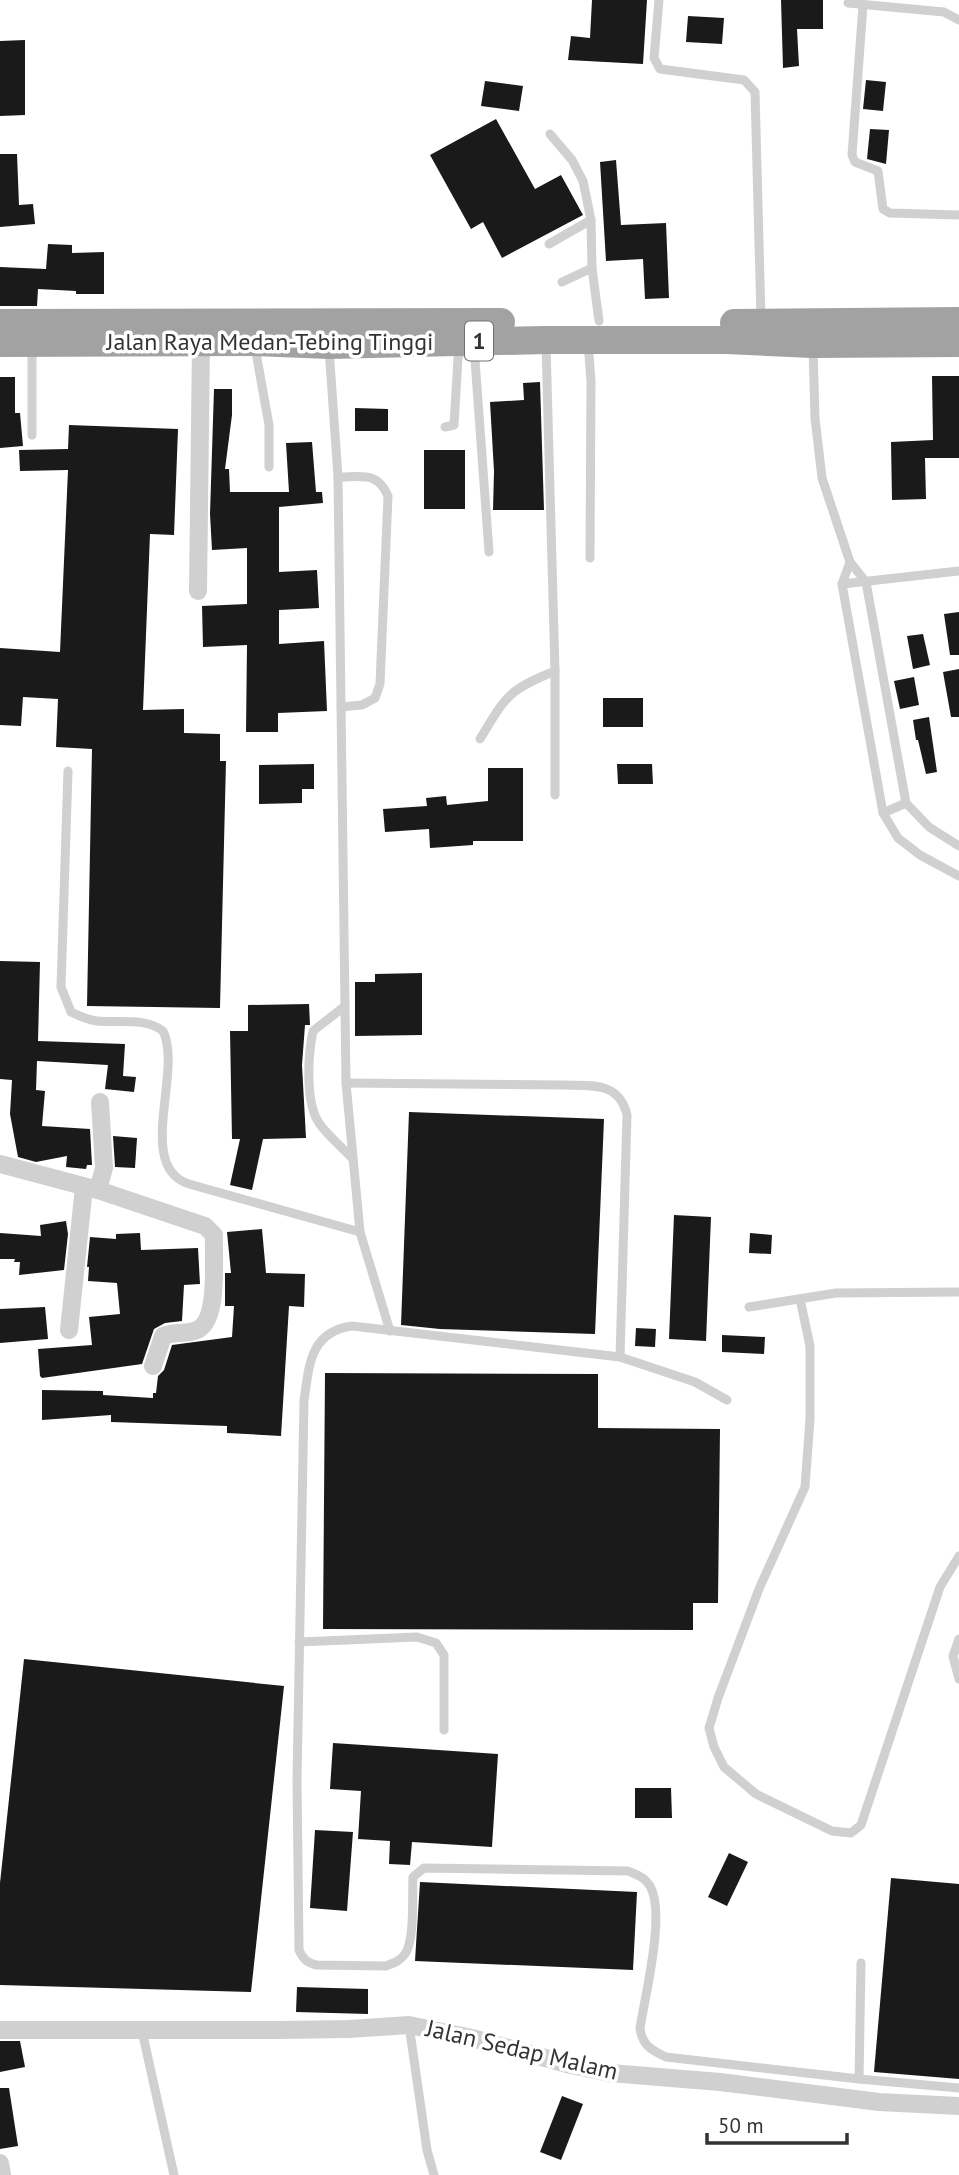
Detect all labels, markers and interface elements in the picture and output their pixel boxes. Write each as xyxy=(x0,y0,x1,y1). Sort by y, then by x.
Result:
road number: 1 xyxy=(465,322,493,360)
street label: Jalan Raya Medan-Tebing Tinggi xyxy=(105,326,434,357)
street label: Jalan Sedap Malam xyxy=(422,2012,621,2087)
scale bar xyxy=(707,2102,847,2146)
text: 50 m xyxy=(718,2112,764,2139)

